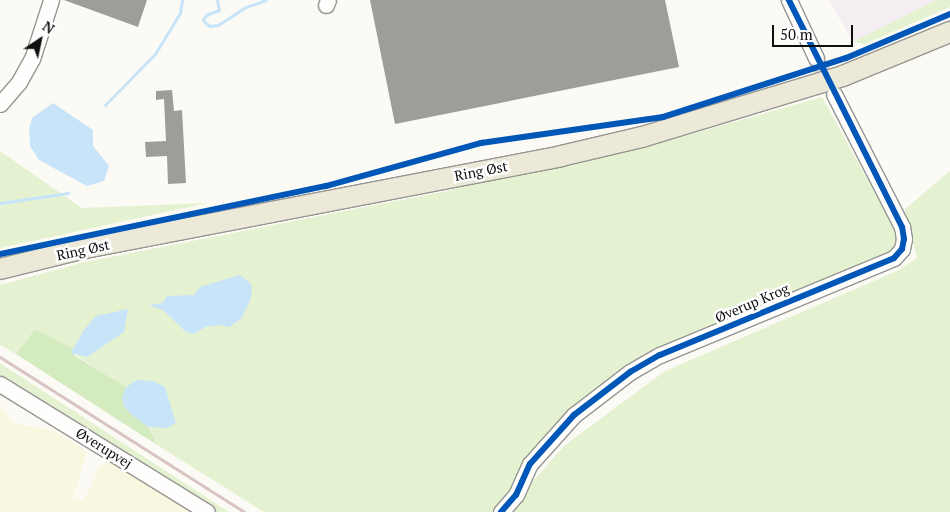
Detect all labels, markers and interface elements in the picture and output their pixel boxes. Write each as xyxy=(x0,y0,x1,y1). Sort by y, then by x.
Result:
north arrow xyxy=(15,15,65,65)
scale bar xyxy=(775,15,856,47)
text: N xyxy=(39,16,58,38)
text: 50 m xyxy=(780,24,813,44)
street label: Ring Øst xyxy=(453,158,509,184)
street label: Ring Øst xyxy=(55,236,111,264)
street label: Øverup Krog xyxy=(713,280,791,326)
street label: Øverupvej xyxy=(73,424,135,472)

